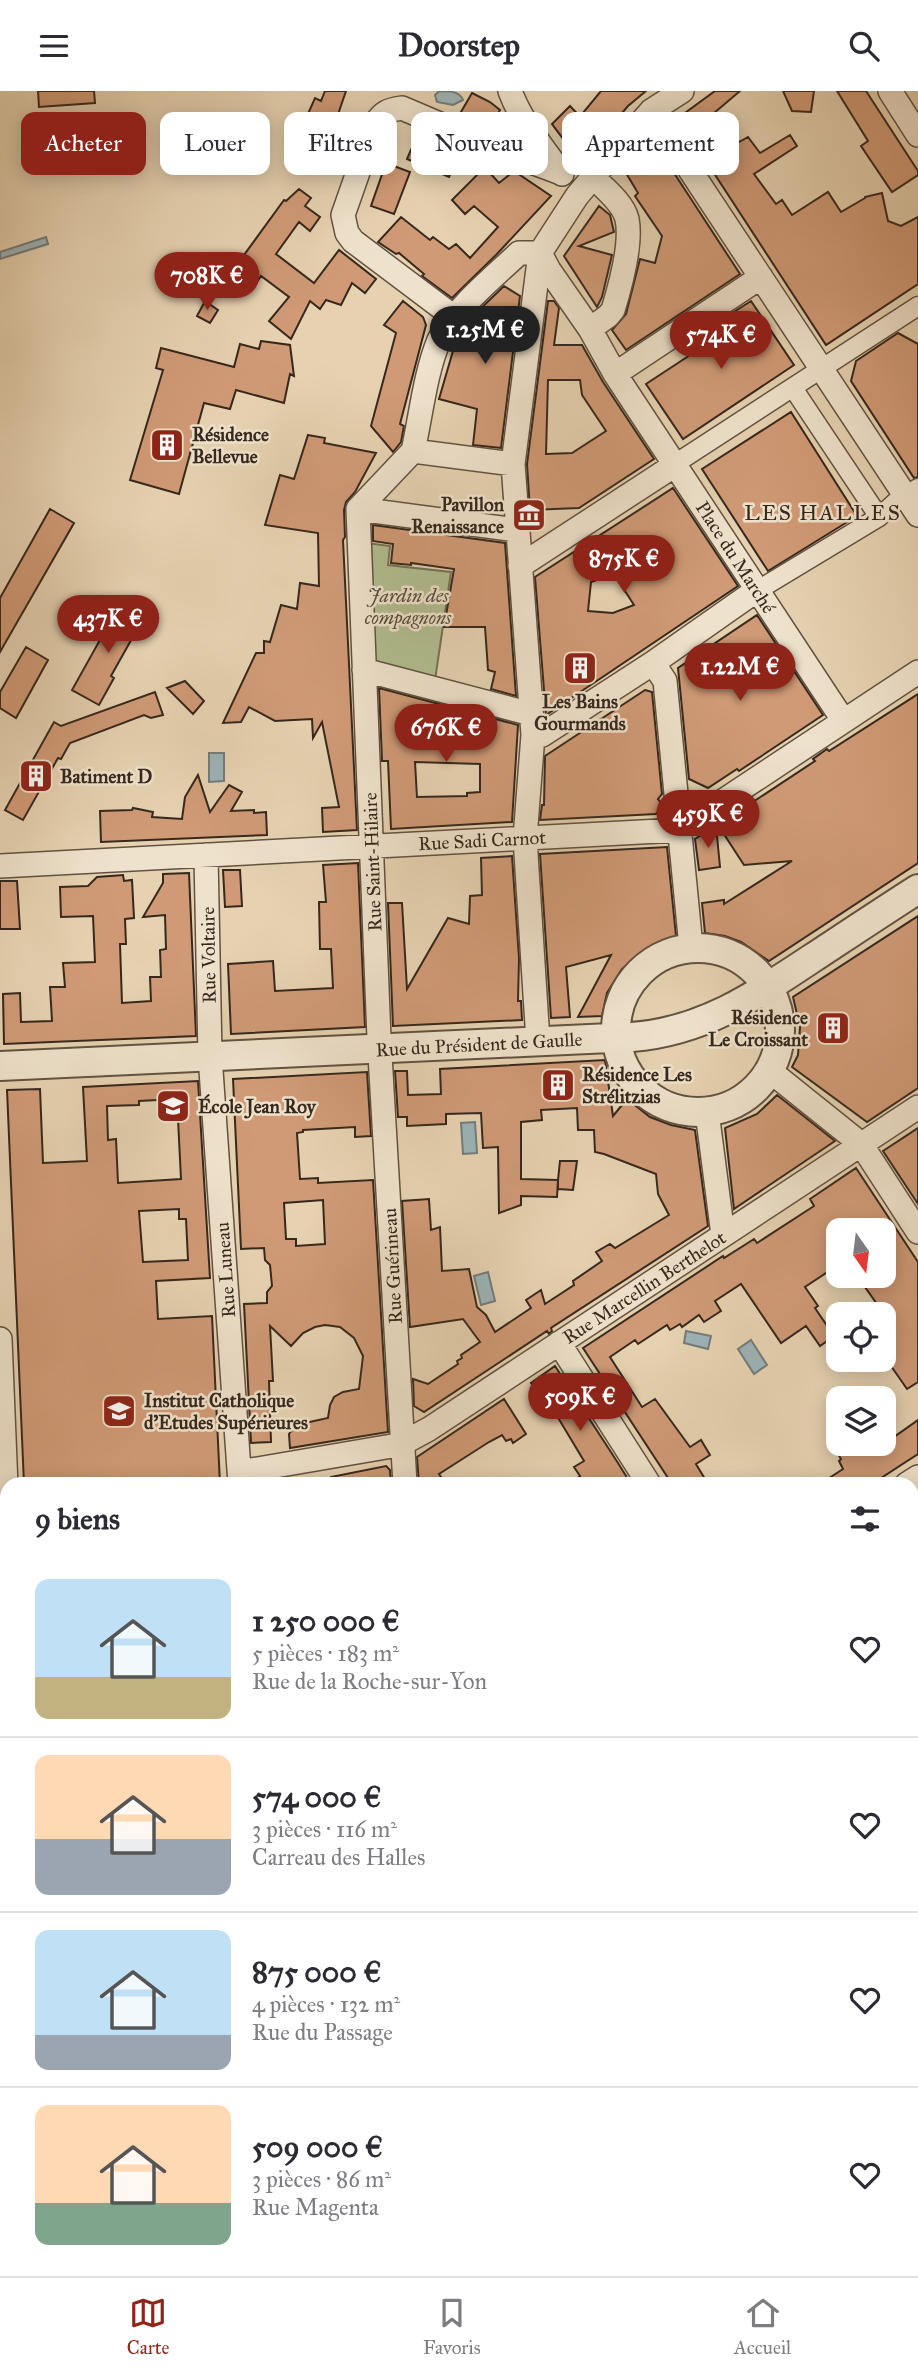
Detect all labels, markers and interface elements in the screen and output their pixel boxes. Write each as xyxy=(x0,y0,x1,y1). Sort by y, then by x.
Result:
text: Doorstep xyxy=(398,26,520,65)
icon: menu xyxy=(35,27,73,65)
icon: search xyxy=(845,27,883,65)
chip: Acheter xyxy=(21,112,146,175)
chip: Louer xyxy=(160,112,270,175)
chip: Filtres xyxy=(284,112,397,175)
chip: Nouveau xyxy=(411,112,548,175)
chip: Appartement xyxy=(562,112,739,175)
pin: 708K € xyxy=(150,253,264,312)
text: 708K € xyxy=(170,261,244,289)
pin: 1.25M € xyxy=(420,307,550,366)
pin: 574K € xyxy=(664,311,778,371)
text: 1.25M € xyxy=(446,315,524,343)
text: 574K € xyxy=(686,320,756,348)
place label: Résidence Bellevue xyxy=(192,423,269,468)
building icon: Résidence Bellevue xyxy=(148,426,186,464)
place label: Pavillon Renaissance xyxy=(411,493,505,538)
museum icon: Pavillon Renaissance xyxy=(510,496,548,534)
street label: Place du Marché xyxy=(691,497,780,618)
district label: LES HALLES xyxy=(744,500,902,526)
pin: 875K € xyxy=(567,535,681,595)
text: 875K € xyxy=(589,544,659,572)
park label: Jardin des compagnons xyxy=(365,584,452,630)
pin: 437K € xyxy=(51,595,165,655)
text: 437K € xyxy=(73,604,143,632)
pin: 1.22M € xyxy=(675,643,805,703)
building icon: Les Bains Gourmands xyxy=(561,649,599,687)
text: 1.22M € xyxy=(700,652,780,680)
place label: Les Bains Gourmands xyxy=(534,690,626,735)
pin: 676K € xyxy=(389,705,503,764)
text: 676K € xyxy=(411,713,482,741)
building icon: Batiment D xyxy=(17,757,55,795)
place label: Batiment D xyxy=(60,765,152,788)
pin: 459K € xyxy=(651,791,765,850)
street label: Rue Saint-Hilaire xyxy=(359,792,386,932)
text: 459K € xyxy=(672,799,744,827)
street label: Rue Sadi Carnot xyxy=(418,826,547,855)
street label: Rue Voltaire xyxy=(196,906,221,1004)
place label: Résidence Le Croissant xyxy=(708,1006,808,1051)
building icon: Résidence Le Croissant xyxy=(814,1009,852,1047)
street label: Rue du Président de Gaulle xyxy=(375,1028,583,1061)
place label: Résidence Les Strélitzias xyxy=(582,1063,692,1108)
building icon: Résidence Les Strélitzias xyxy=(539,1066,577,1104)
school or university icon: École Jean Roy xyxy=(154,1087,192,1125)
place label: École Jean Roy xyxy=(198,1093,317,1119)
street label: Rue Guérineau xyxy=(378,1207,407,1324)
north arrow xyxy=(826,1218,896,1288)
map controls xyxy=(826,1218,896,1456)
street label: Rue Luneau xyxy=(211,1221,240,1319)
street label: Rue Marcellin Berthelot xyxy=(558,1226,730,1349)
button: locate xyxy=(826,1302,896,1372)
pin: 509K € xyxy=(523,1373,637,1433)
text: 509K € xyxy=(544,1382,616,1410)
button: layers xyxy=(826,1386,896,1456)
place label: Institut Catholique d'Etudes Supérieures xyxy=(144,1389,308,1435)
school or university icon: Institut Catholique d'Etudes Supérieures xyxy=(100,1392,138,1430)
icon: filters xyxy=(846,1500,884,1538)
text: 9 biens xyxy=(35,1501,120,1537)
text: 1 250 000 € xyxy=(252,1603,400,1639)
icon: home xyxy=(91,1607,175,1691)
icon: heart xyxy=(846,1630,884,1668)
text: 5 pièces · 183 m² xyxy=(252,1639,399,1667)
text: Rue de la Roche-sur-Yon xyxy=(252,1667,487,1695)
text: 574 000 € xyxy=(252,1779,381,1815)
icon: home xyxy=(91,1783,175,1867)
icon: heart xyxy=(846,1806,884,1844)
text: 3 pièces · 116 m² xyxy=(252,1815,397,1843)
text: Carreau des Halles xyxy=(252,1843,425,1871)
text: 875 000 € xyxy=(252,1954,381,1990)
icon: home xyxy=(91,1958,175,2042)
icon: heart xyxy=(846,1981,884,2019)
text: 4 pièces · 132 m² xyxy=(252,1990,400,2018)
text: Rue du Passage xyxy=(252,2018,393,2046)
text: 509 000 € xyxy=(252,2129,383,2165)
icon: home xyxy=(91,2133,175,2217)
icon: heart xyxy=(846,2156,884,2194)
text: 3 pièces · 86 m² xyxy=(252,2165,391,2193)
text: Rue Magenta xyxy=(252,2193,379,2221)
tab: Carte xyxy=(127,2294,169,2359)
tab: Favoris xyxy=(423,2294,481,2359)
tab: Accueil xyxy=(734,2294,791,2359)

